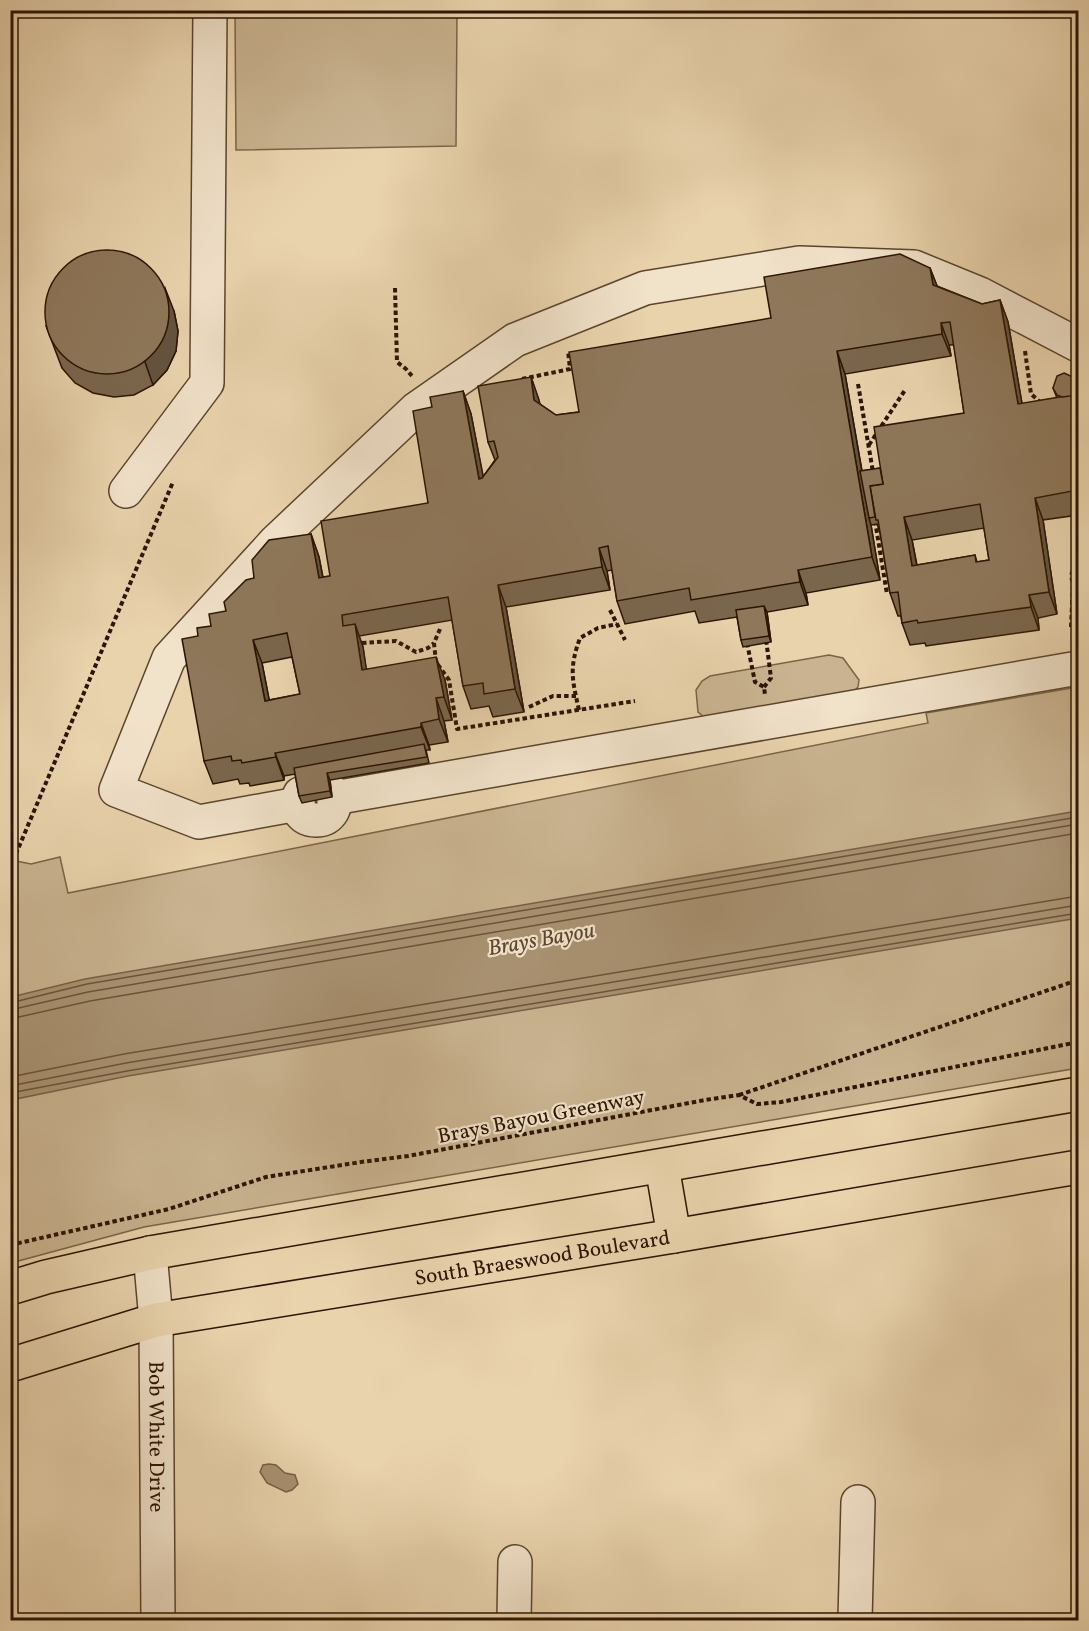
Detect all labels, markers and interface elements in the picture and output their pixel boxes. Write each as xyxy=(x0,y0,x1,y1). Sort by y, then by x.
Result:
water label: Brays Bayou xyxy=(486,916,597,965)
street label: Brays Bayou Greenway xyxy=(435,1083,648,1152)
street label: South Braeswood Boulevard xyxy=(412,1224,672,1294)
street label: Bob White Drive xyxy=(140,1361,170,1513)

